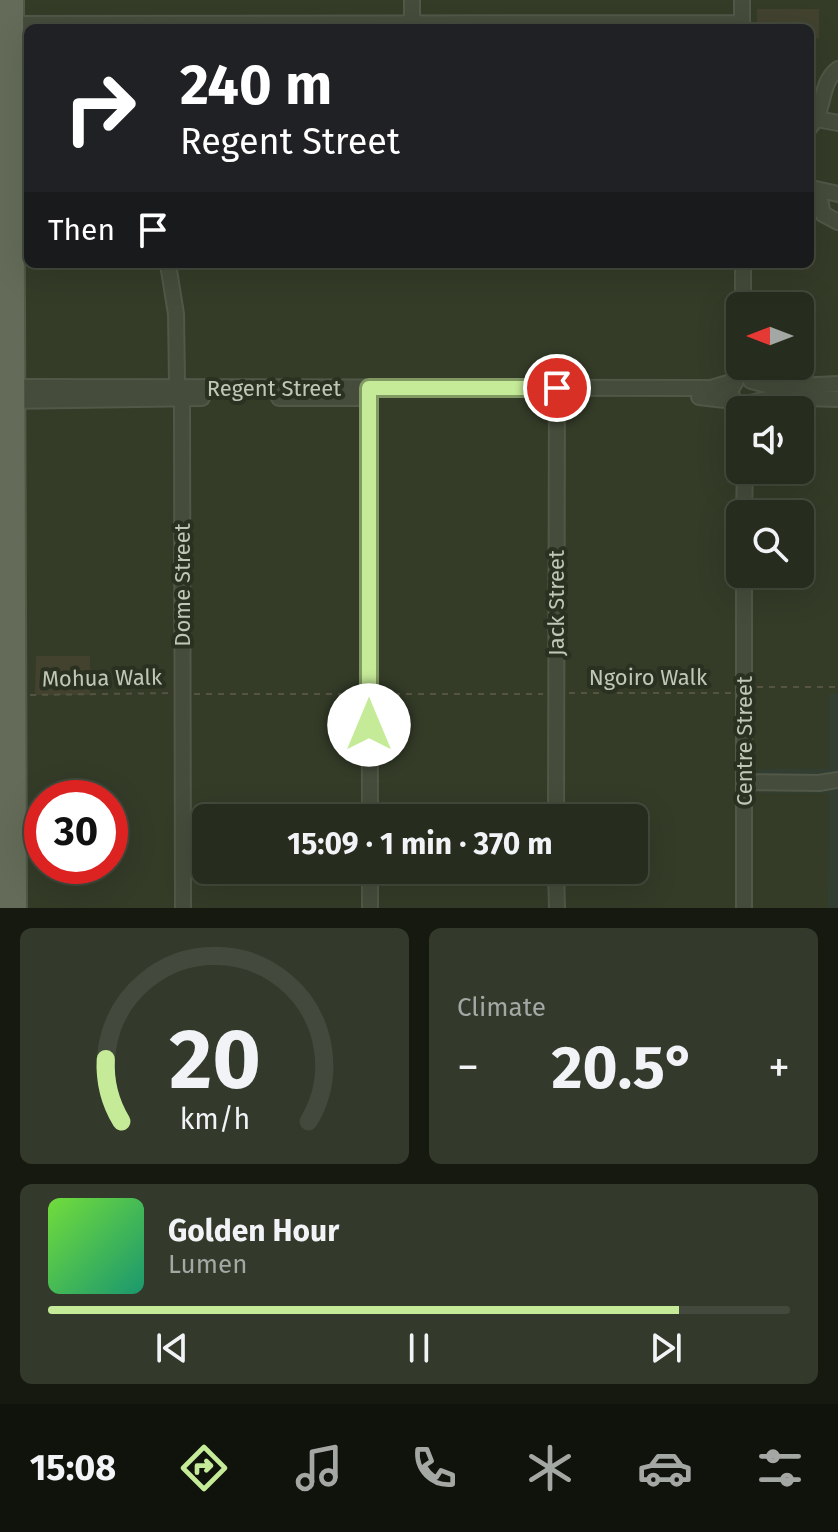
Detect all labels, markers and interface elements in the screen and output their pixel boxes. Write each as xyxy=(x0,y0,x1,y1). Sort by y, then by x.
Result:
text: 240 m xyxy=(180,52,332,119)
icon: right xyxy=(48,56,152,160)
text: Regent Street xyxy=(180,120,400,164)
icon: arrive xyxy=(131,208,175,252)
text: Then xyxy=(48,212,115,248)
north arrow xyxy=(726,292,814,380)
map controls xyxy=(726,292,814,588)
pin xyxy=(523,354,591,422)
icon: arrive xyxy=(535,366,579,410)
street label: Regent Street xyxy=(207,375,341,402)
button: sound xyxy=(726,396,814,484)
button: search xyxy=(726,500,814,588)
street label: Dome Street xyxy=(169,523,196,647)
street label: Jack Street xyxy=(543,550,570,656)
street label: Mohua Walk xyxy=(42,663,163,693)
street label: Ngoiro Walk xyxy=(589,664,708,691)
street label: Centre Street xyxy=(731,676,758,806)
position arrow xyxy=(327,683,411,767)
speed limit sign: 30 xyxy=(24,780,128,884)
text: 15:09 · 1 min · 370 m xyxy=(287,826,553,862)
text: Climate xyxy=(457,992,546,1023)
text: 20 xyxy=(169,1010,260,1110)
text: 20.5° xyxy=(552,1032,695,1104)
text: − xyxy=(457,1041,479,1094)
text: + xyxy=(768,1041,790,1094)
text: km/h xyxy=(179,1102,250,1137)
text: Golden Hour xyxy=(168,1213,339,1249)
text: Lumen xyxy=(168,1249,247,1280)
icon: previous xyxy=(150,1326,194,1370)
icon: pause xyxy=(397,1326,441,1370)
icon: next xyxy=(644,1326,688,1370)
icon: directions xyxy=(176,1440,232,1496)
icon: music xyxy=(291,1440,347,1496)
icon: phone xyxy=(406,1440,462,1496)
icon: climate xyxy=(522,1440,578,1496)
icon: car xyxy=(637,1440,693,1496)
icon: filters xyxy=(752,1440,808,1496)
text: 15:08 xyxy=(30,1446,116,1490)

